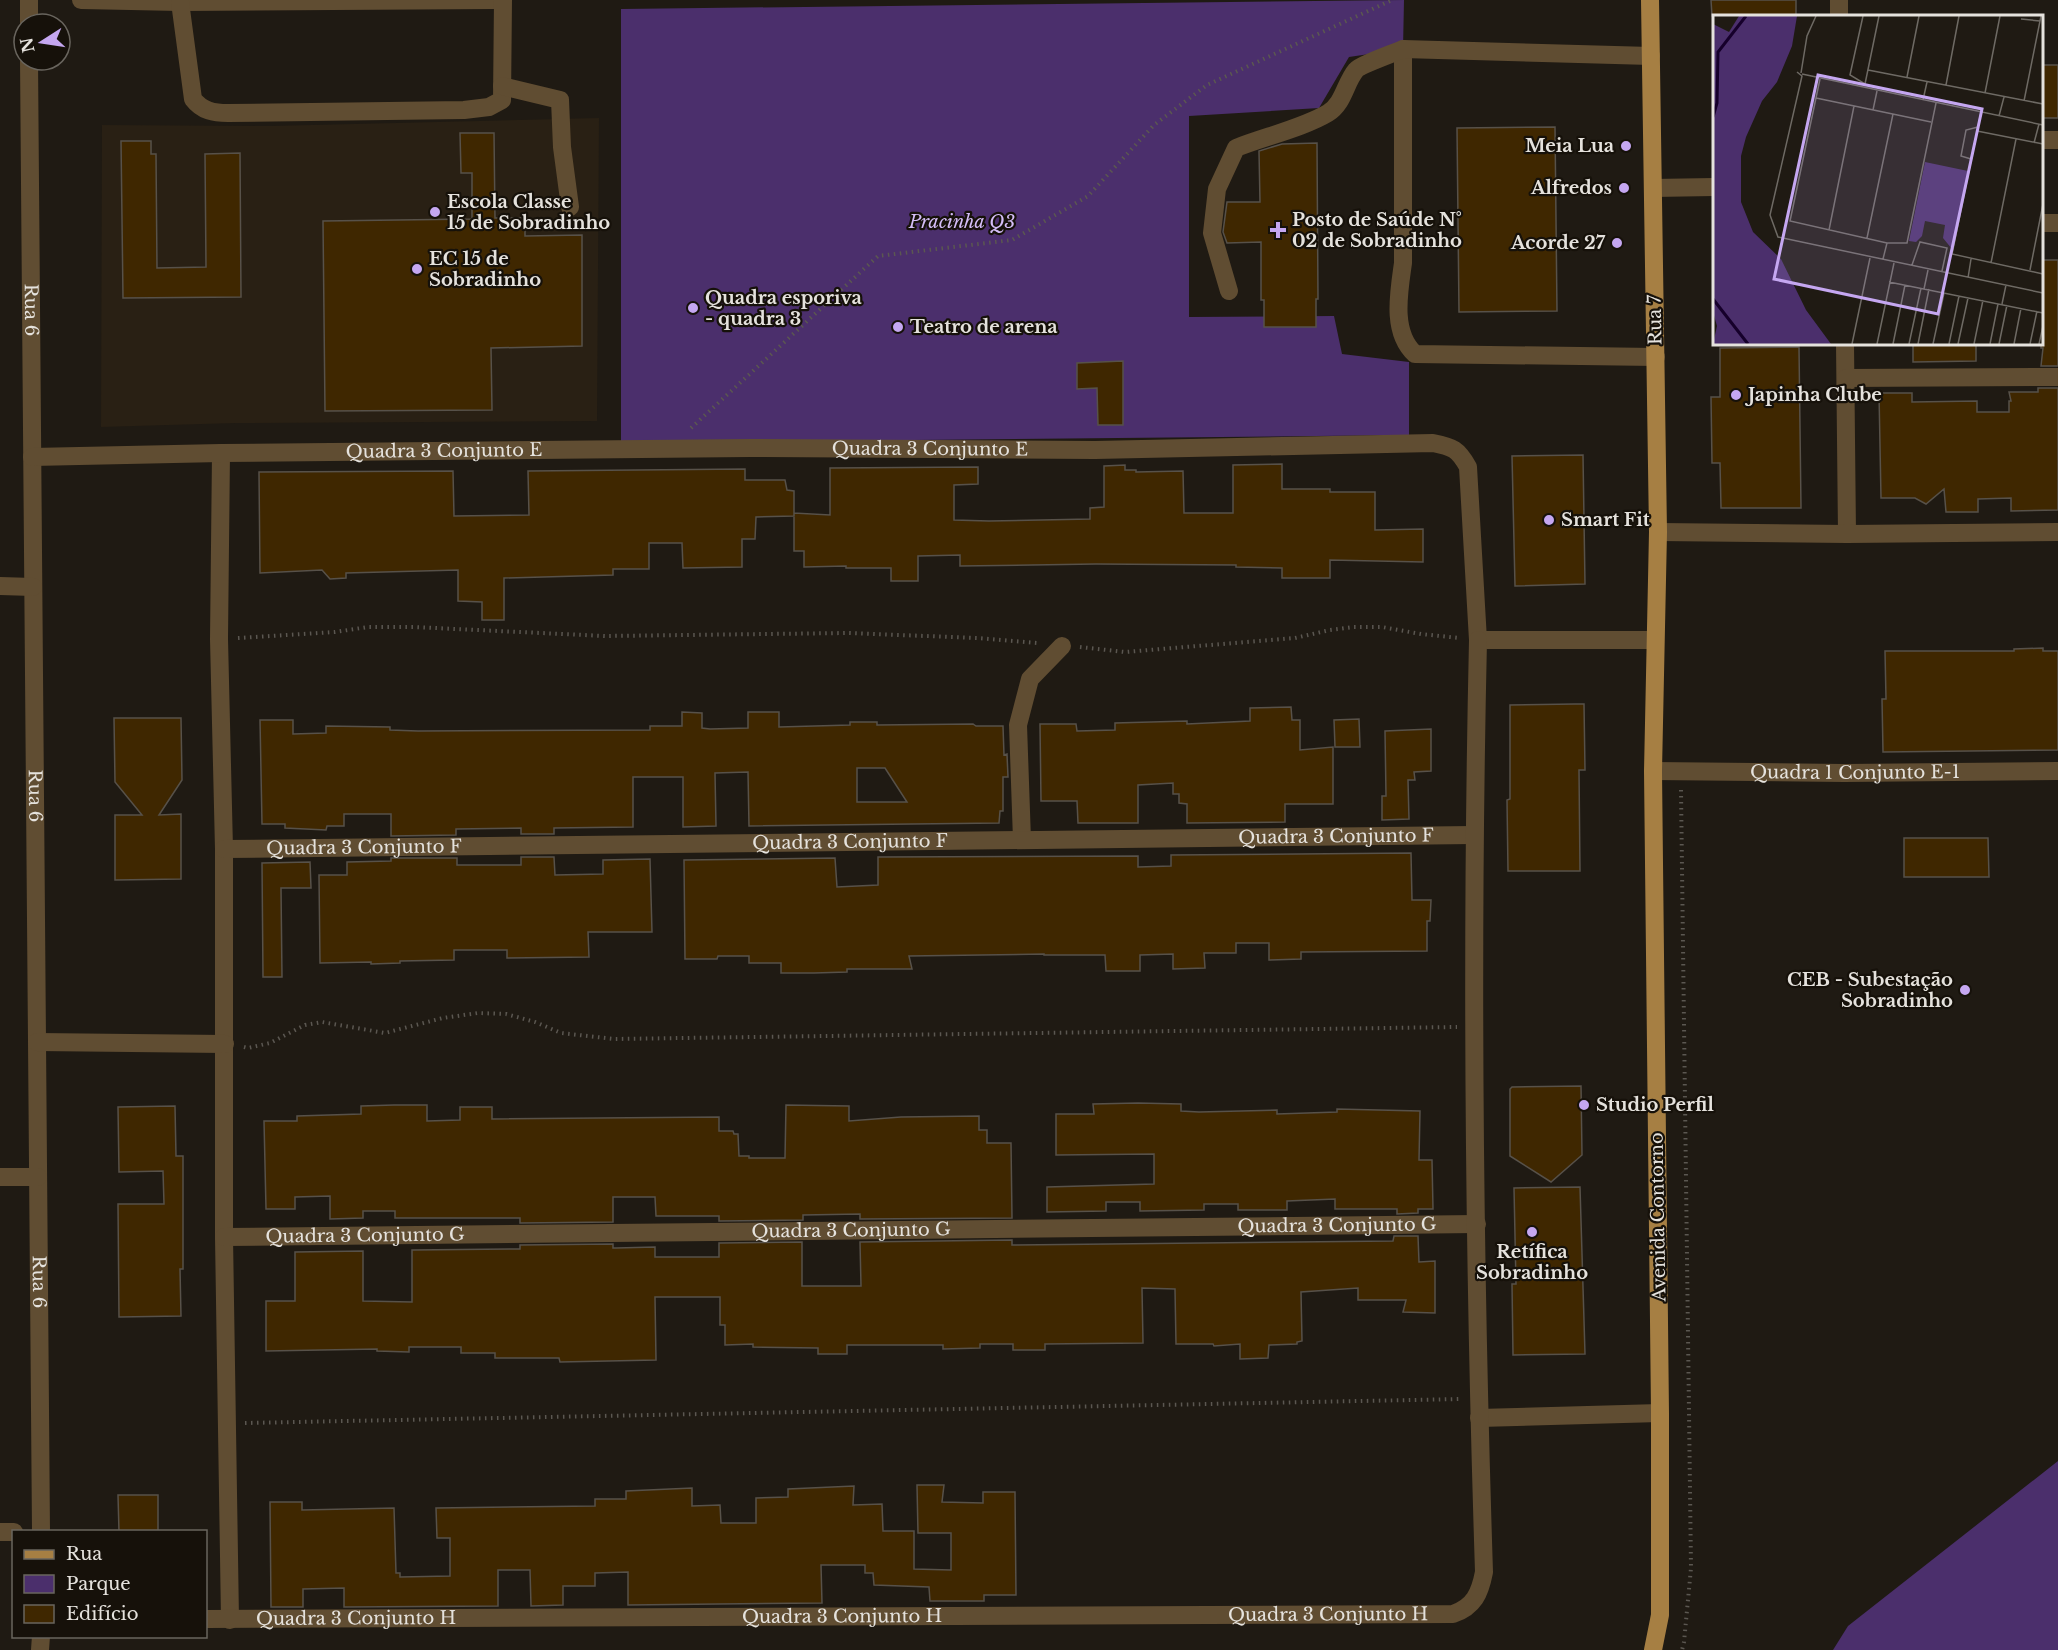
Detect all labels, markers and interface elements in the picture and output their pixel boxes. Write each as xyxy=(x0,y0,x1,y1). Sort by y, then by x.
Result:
north arrow xyxy=(12,12,72,72)
inset map xyxy=(1713,15,2043,345)
text: N xyxy=(16,36,39,55)
place label: Meia Lua xyxy=(1525,135,1615,157)
marker: Meia Lua xyxy=(1619,139,1633,153)
place label: Alfredos xyxy=(1530,177,1612,199)
marker: Alfredos xyxy=(1617,181,1631,195)
place label: Escola Classe 15 de Sobradinho xyxy=(447,191,610,234)
marker: Escola Classe 15 de Sobradinho xyxy=(428,205,442,219)
place label: Posto de Saúde N° 02 de Sobradinho xyxy=(1292,209,1462,252)
park label: Pracinha Q3 xyxy=(908,211,1015,233)
marker: Posto de Saúde N° 02 de Sobradinho xyxy=(1269,221,1287,239)
place label: Acorde 27 xyxy=(1510,232,1606,254)
marker: Acorde 27 xyxy=(1610,236,1624,250)
place label: EC 15 de Sobradinho xyxy=(429,248,541,291)
marker: EC 15 de Sobradinho xyxy=(410,262,424,276)
street label: Rua 6 xyxy=(20,284,42,336)
place label: Quadra esporiva - quadra 3 xyxy=(705,287,862,330)
street label: Rua 7 xyxy=(1644,294,1666,345)
marker: Quadra esporiva - quadra 3 xyxy=(686,301,700,315)
place label: Teatro de arena xyxy=(910,316,1058,338)
marker: Teatro de arena xyxy=(891,320,905,334)
place label: Japinha Clube xyxy=(1744,384,1882,406)
marker: Japinha Clube xyxy=(1729,388,1743,402)
street label: Quadra 3 Conjunto E xyxy=(832,437,1028,461)
street label: Quadra 3 Conjunto E xyxy=(346,439,542,463)
place label: Smart Fit xyxy=(1561,509,1650,531)
marker: Smart Fit xyxy=(1542,513,1556,527)
street label: Quadra 1 Conjunto E-1 xyxy=(1750,761,1960,784)
street label: Rua 6 xyxy=(24,769,46,822)
street label: Quadra 3 Conjunto F xyxy=(1238,824,1434,849)
street label: Quadra 3 Conjunto F xyxy=(752,830,948,854)
street label: Quadra 3 Conjunto F xyxy=(266,835,462,860)
place label: CEB - Subestação Sobradinho xyxy=(1787,969,1953,1012)
marker: CEB - Subestação Sobradinho xyxy=(1958,983,1972,997)
place label: Studio Perfil xyxy=(1596,1094,1715,1116)
marker: Studio Perfil xyxy=(1577,1098,1591,1112)
street label: Avenida Contorno xyxy=(1646,1132,1670,1303)
street label: Quadra 3 Conjunto G xyxy=(1237,1213,1437,1237)
street label: Quadra 3 Conjunto G xyxy=(751,1218,951,1243)
street label: Quadra 3 Conjunto G xyxy=(265,1224,465,1248)
marker: Retífica Sobradinho xyxy=(1525,1225,1539,1239)
place label: Retífica Sobradinho xyxy=(1476,1241,1588,1284)
street label: Rua 6 xyxy=(28,1255,50,1308)
legend xyxy=(12,1530,207,1638)
text: Rua xyxy=(66,1543,102,1565)
text: Parque xyxy=(66,1573,131,1595)
text: Edifício xyxy=(66,1603,139,1625)
street label: Quadra 3 Conjunto H xyxy=(1228,1603,1428,1626)
street label: Quadra 3 Conjunto H xyxy=(742,1605,942,1628)
street label: Quadra 3 Conjunto H xyxy=(256,1607,456,1630)

